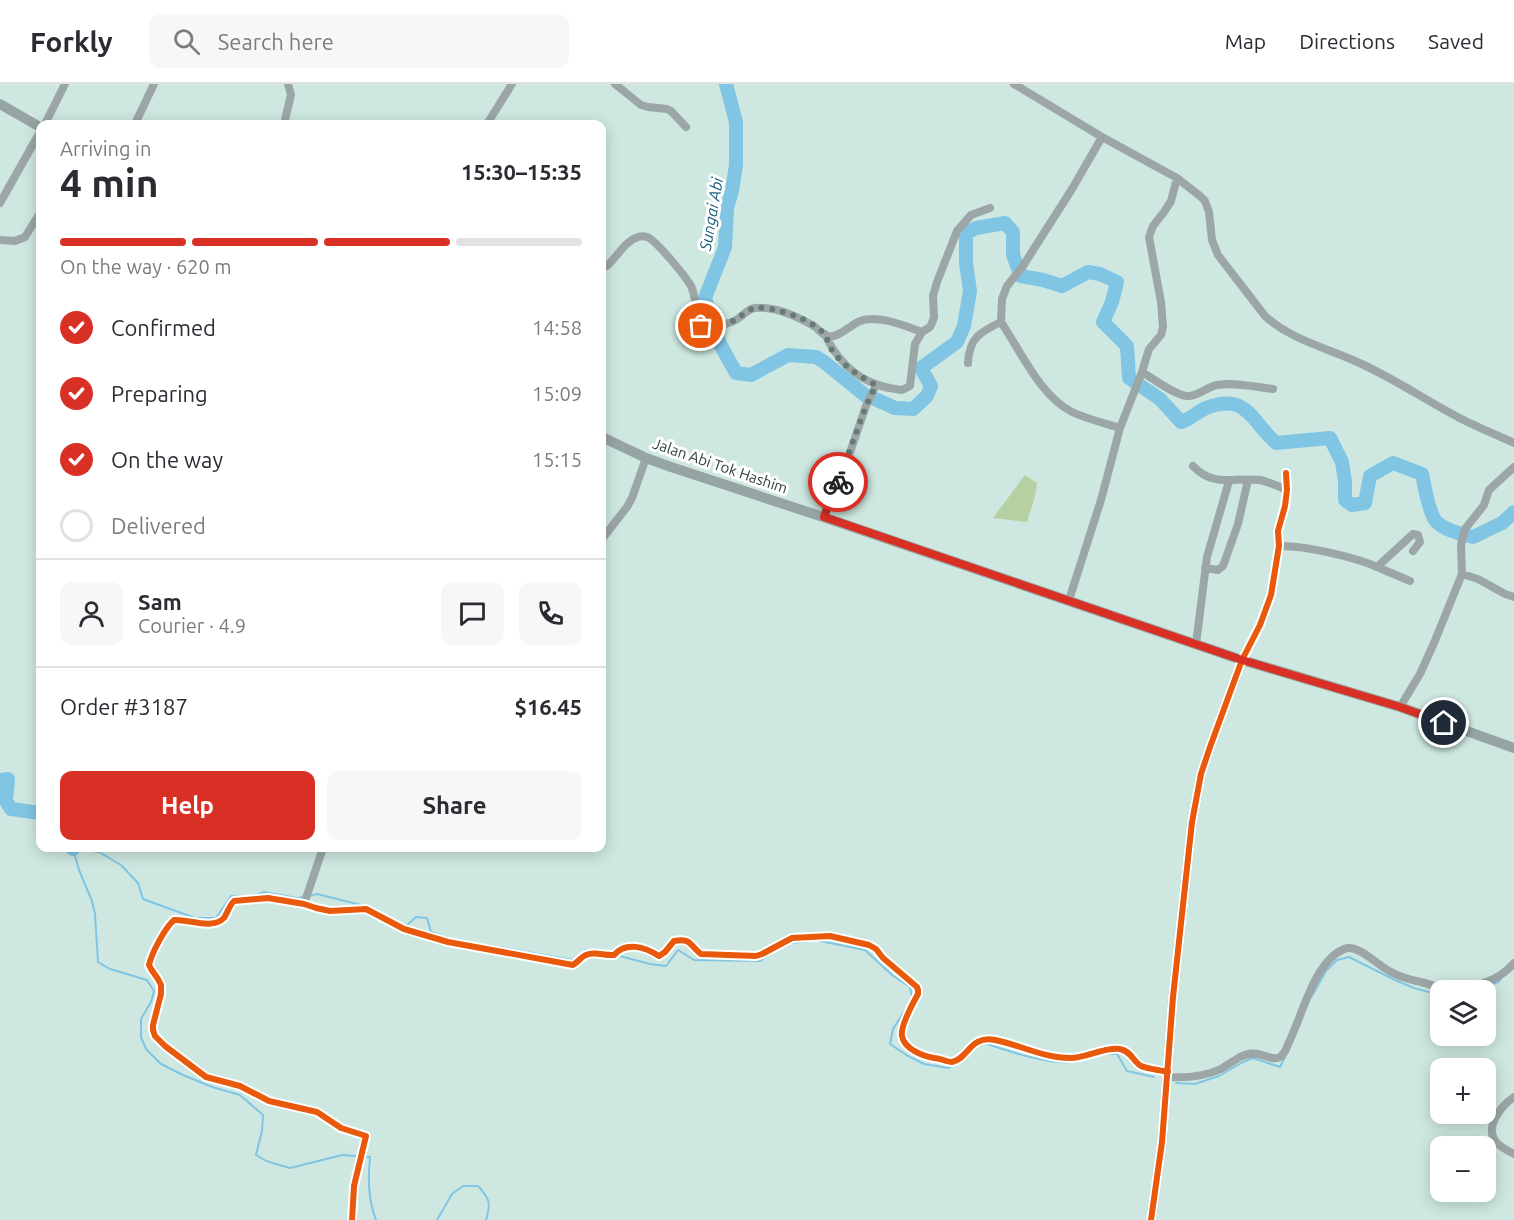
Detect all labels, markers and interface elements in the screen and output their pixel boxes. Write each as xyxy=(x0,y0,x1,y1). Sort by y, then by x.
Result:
search box xyxy=(149,14,569,68)
icon: search xyxy=(170,25,203,58)
text: Forkly xyxy=(30,26,113,57)
text: Search here xyxy=(218,29,334,54)
text: Map xyxy=(1225,29,1266,53)
text: Directions xyxy=(1299,29,1395,53)
text: Saved xyxy=(1428,29,1484,53)
text: Arriving in xyxy=(60,137,151,160)
text: 15:30–15:35 xyxy=(461,159,582,184)
text: 4 min xyxy=(60,161,159,204)
water label: Sungai Abi xyxy=(696,175,726,253)
text: On the way · 620 m xyxy=(60,255,232,278)
pin xyxy=(675,300,726,351)
icon: bag xyxy=(684,309,717,342)
icon: check xyxy=(60,311,93,344)
text: Confirmed xyxy=(111,315,216,340)
text: 14:58 xyxy=(532,316,582,339)
icon: check xyxy=(60,377,93,410)
text: Preparing xyxy=(111,381,208,406)
text: 15:09 xyxy=(532,382,582,405)
street label: Jalan Abi Tok Hashim xyxy=(650,434,790,497)
icon: check xyxy=(60,443,93,476)
text: On the way xyxy=(111,447,223,472)
text: 15:15 xyxy=(532,448,582,471)
courier xyxy=(808,452,868,512)
icon: bike xyxy=(822,466,855,499)
text: Delivered xyxy=(111,513,206,538)
button: person xyxy=(60,582,123,645)
button: chat xyxy=(441,582,504,645)
button: phone xyxy=(519,582,582,645)
text: Sam xyxy=(138,589,182,614)
text: Courier · 4.9 xyxy=(138,614,246,637)
text: Order #3187 xyxy=(60,694,188,719)
text: $16.45 xyxy=(515,694,582,719)
pin xyxy=(1418,697,1469,748)
icon: home xyxy=(1427,706,1460,739)
button: Help xyxy=(60,771,315,840)
button: Share xyxy=(327,771,582,840)
map controls xyxy=(1430,980,1496,1202)
button: layers xyxy=(1430,980,1496,1046)
button: + xyxy=(1430,1058,1496,1124)
button: − xyxy=(1430,1136,1496,1202)

